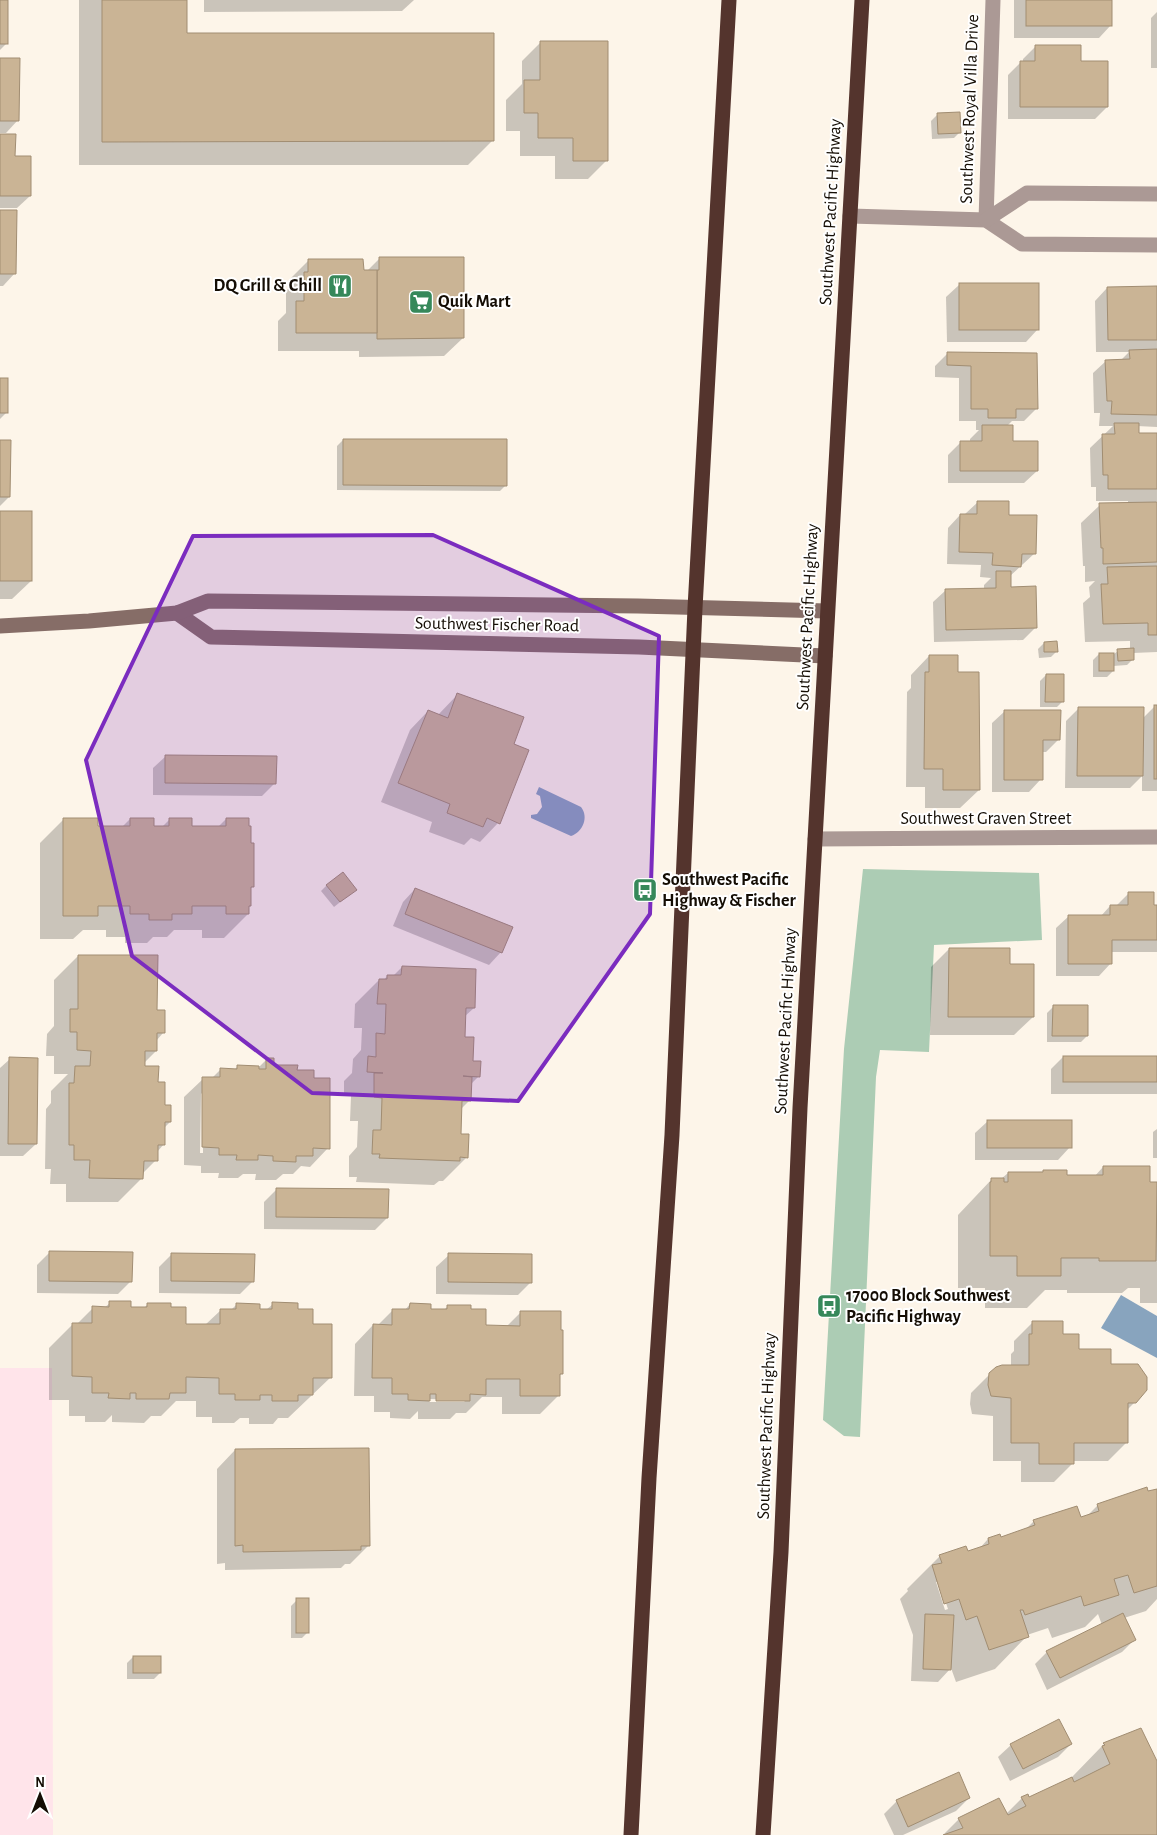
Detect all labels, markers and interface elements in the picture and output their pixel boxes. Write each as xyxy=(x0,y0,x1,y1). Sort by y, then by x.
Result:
street label: Southwest Royal Villa Drive xyxy=(958,14,982,204)
street label: Southwest Pacific Highway xyxy=(817,118,845,306)
restaurant icon: DQ Grill & Chill xyxy=(327,273,353,299)
place label: DQ Grill & Chill xyxy=(214,277,322,295)
supermarket icon: Quik Mart xyxy=(408,289,434,315)
place label: Quik Mart xyxy=(438,293,511,311)
street label: Southwest Pacific Highway xyxy=(794,523,822,711)
street label: Southwest Fischer Road xyxy=(415,615,579,635)
street label: Southwest Graven Street xyxy=(901,810,1072,828)
place label: Southwest Pacific Highway & Fischer xyxy=(662,871,796,910)
bus stop icon: Southwest Pacific Highway & Fischer xyxy=(632,877,658,903)
street label: Southwest Pacific Highway xyxy=(772,927,800,1115)
place label: 17000 Block Southwest Pacific Highway xyxy=(846,1287,1010,1326)
bus stop icon: 17000 Block Southwest Pacific Highway xyxy=(816,1293,842,1319)
street label: Southwest Pacific Highway xyxy=(755,1332,779,1520)
north arrow xyxy=(15,1770,65,1820)
text: N xyxy=(35,1776,45,1790)

